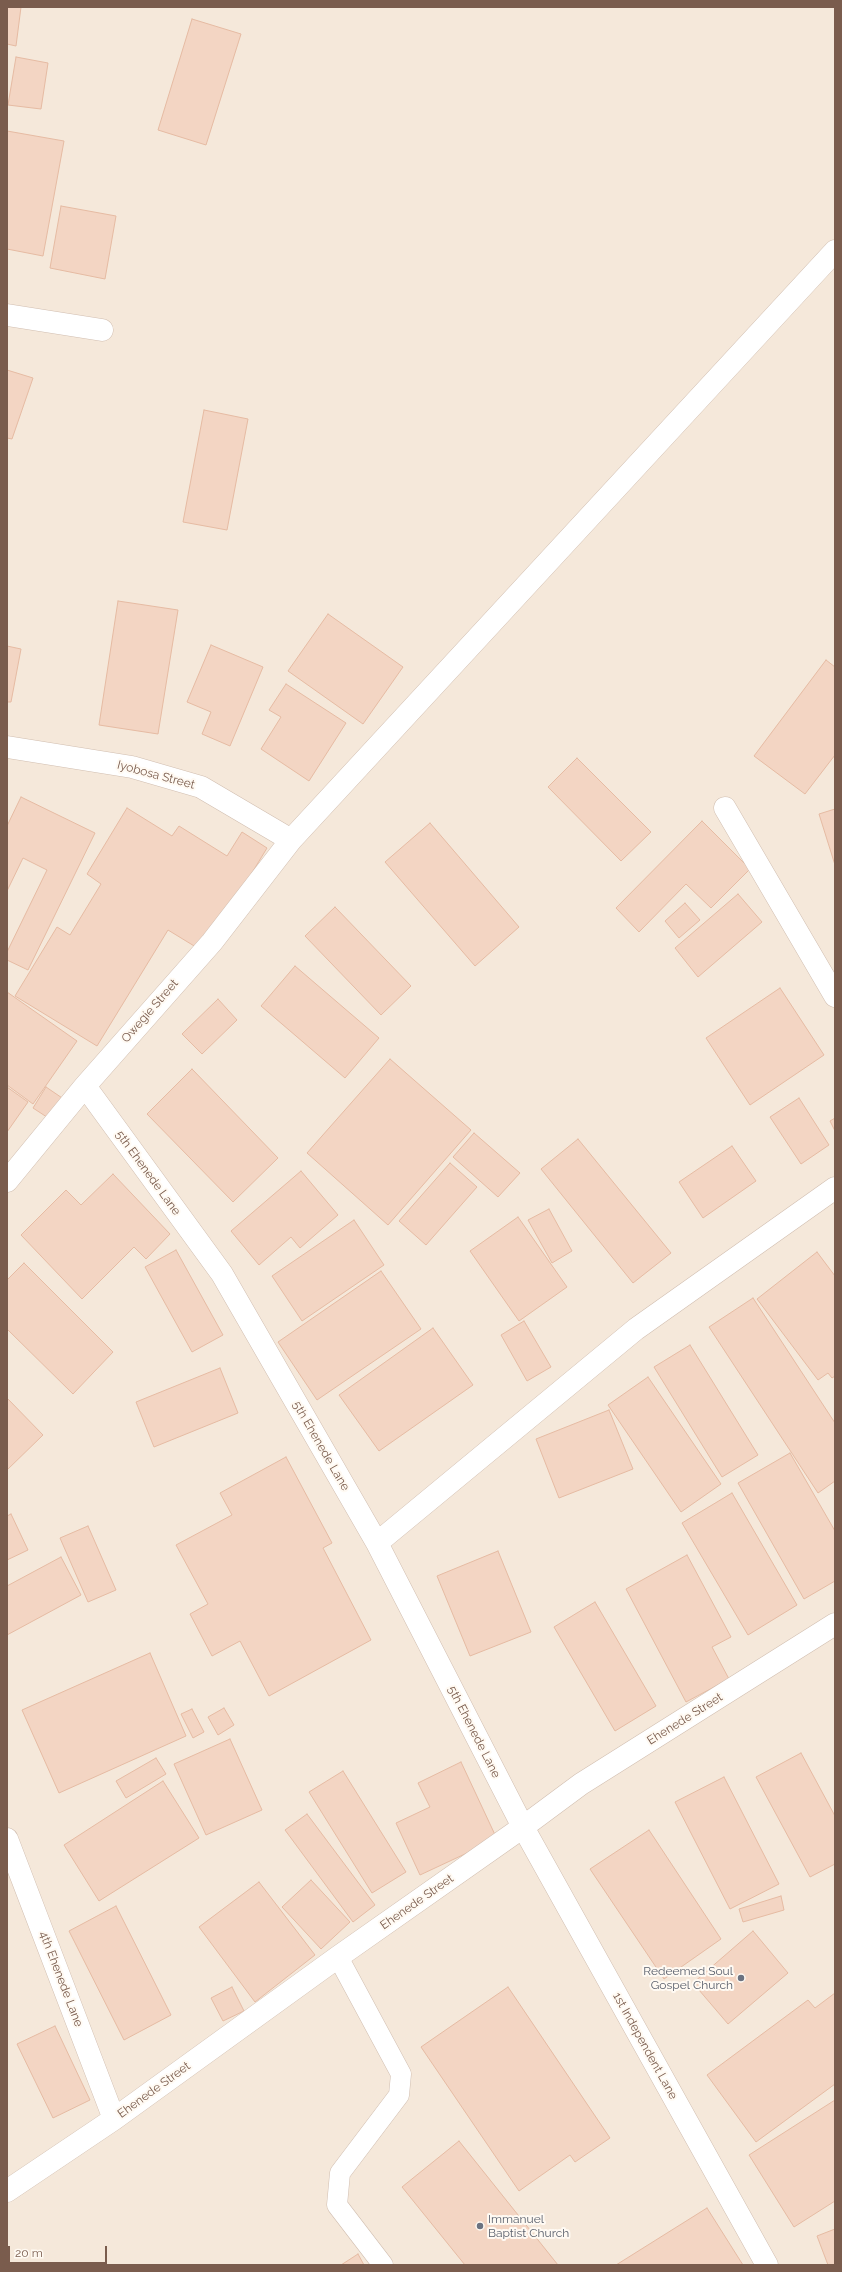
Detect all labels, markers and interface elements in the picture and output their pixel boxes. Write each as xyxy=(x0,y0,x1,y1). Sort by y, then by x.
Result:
street label: Iyobosa Street xyxy=(116,758,196,792)
street label: Owegie Street xyxy=(119,976,181,1046)
street label: 5th Ehenede Lane xyxy=(112,1128,184,1218)
street label: 5th Ehenede Lane xyxy=(289,1399,353,1493)
street label: 5th Ehenede Lane xyxy=(445,1684,503,1780)
street label: Ehenede Street xyxy=(645,1690,725,1748)
street label: Ehenede Street xyxy=(378,1871,456,1933)
street label: 4th Ehenede Lane xyxy=(36,1929,86,2029)
place label: Redeemed Soul Gospel Church xyxy=(643,1964,733,1992)
marker: Redeemed Soul Gospel Church xyxy=(736,1973,746,1983)
street label: 1st Independent Lane xyxy=(610,1990,680,2102)
street label: Ehenede Street xyxy=(115,2059,193,2121)
place label: Immanuel Baptist Church xyxy=(488,2212,569,2240)
marker: Immanuel Baptist Church xyxy=(475,2221,485,2231)
scale bar xyxy=(10,2238,109,2264)
text: 20 m xyxy=(15,2246,43,2260)

